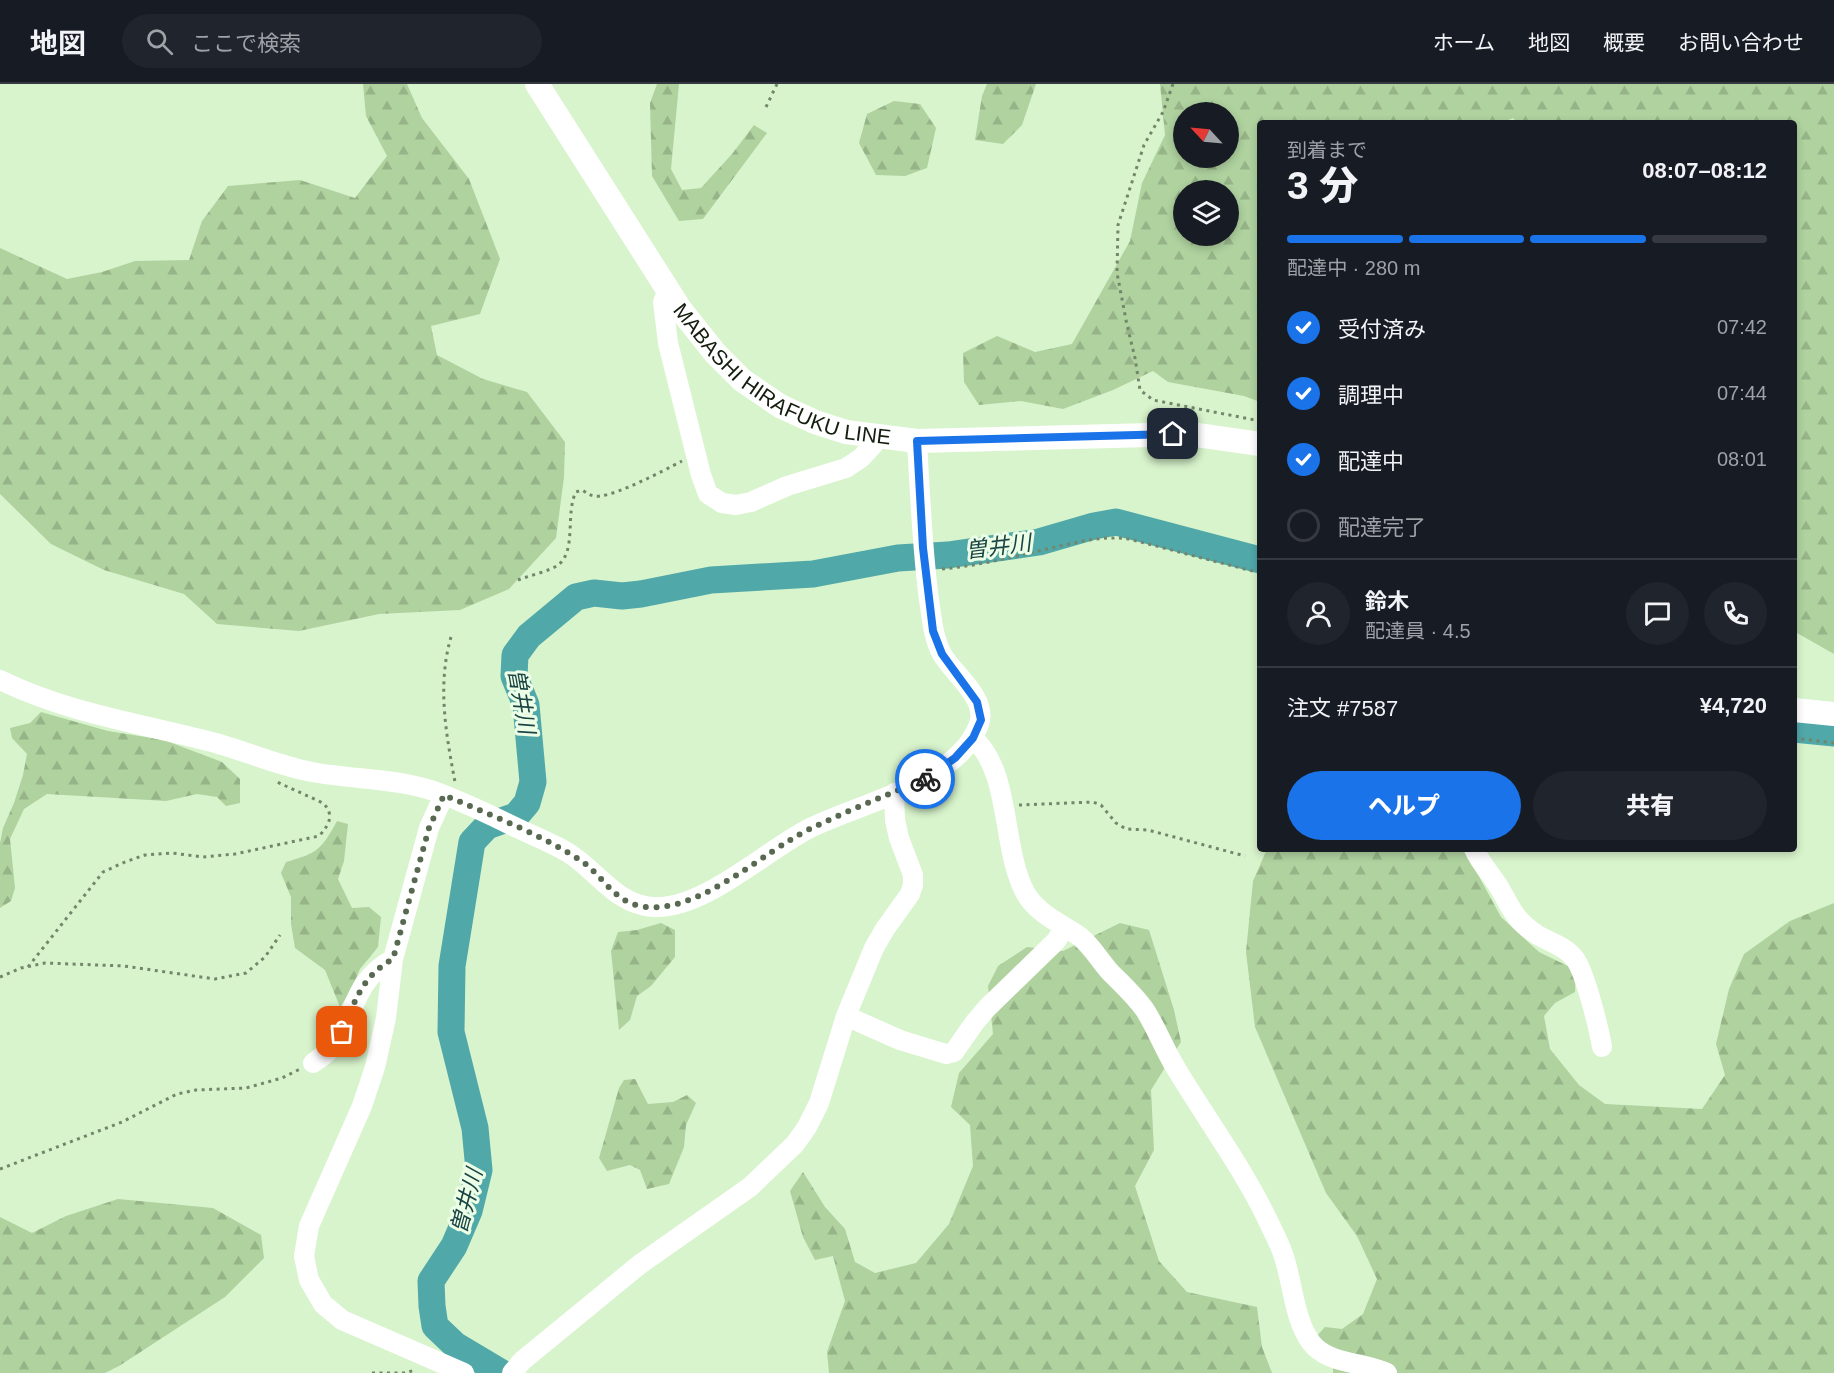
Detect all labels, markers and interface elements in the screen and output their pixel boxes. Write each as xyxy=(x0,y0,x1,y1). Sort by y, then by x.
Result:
search box xyxy=(122,14,542,68)
icon: search xyxy=(143,25,176,58)
text: 地図 xyxy=(30,28,86,59)
text: ここで検索 xyxy=(191,31,301,56)
text: ホーム xyxy=(1433,31,1495,54)
text: 地図 xyxy=(1528,31,1570,54)
text: 概要 xyxy=(1603,31,1645,54)
text: お問い合わせ xyxy=(1678,31,1804,54)
north arrow xyxy=(1173,102,1239,168)
map controls xyxy=(1173,102,1239,246)
text: 到着まで xyxy=(1287,139,1367,161)
text: 08:07–08:12 xyxy=(1642,158,1767,183)
text: 3 分 xyxy=(1287,164,1359,207)
button: layers xyxy=(1173,180,1239,246)
text: 配達中 · 280 m xyxy=(1287,257,1420,279)
street label: MABASHI HIRAFUKU LINE xyxy=(669,299,892,449)
icon: check xyxy=(1287,311,1320,344)
text: 07:42 xyxy=(1717,316,1767,338)
text: 受付済み xyxy=(1338,317,1426,342)
icon: check xyxy=(1287,377,1320,410)
text: 07:44 xyxy=(1717,382,1767,404)
text: 調理中 xyxy=(1338,383,1404,408)
pin xyxy=(1147,408,1198,459)
icon: home xyxy=(1156,417,1189,450)
icon: check xyxy=(1287,443,1320,476)
text: 08:01 xyxy=(1717,448,1767,470)
text: 配達中 xyxy=(1338,449,1404,474)
text: 配達完了 xyxy=(1338,515,1426,540)
water label: 曽井川 xyxy=(964,530,1034,563)
button: person xyxy=(1287,582,1350,645)
button: chat xyxy=(1626,582,1689,645)
button: phone xyxy=(1704,582,1767,645)
text: 鈴木 xyxy=(1365,589,1409,614)
text: 配達員 · 4.5 xyxy=(1365,620,1471,642)
water label: 曽井川 xyxy=(503,666,540,738)
text: ¥4,720 xyxy=(1700,693,1767,718)
text: 注文 #7587 xyxy=(1287,696,1398,721)
courier xyxy=(895,749,955,809)
icon: bike xyxy=(909,763,942,796)
button: ヘルプ xyxy=(1287,771,1521,840)
button: 共有 xyxy=(1533,771,1767,840)
pin xyxy=(316,1006,367,1057)
icon: bag xyxy=(325,1015,358,1048)
water label: 曽井川 xyxy=(446,1164,488,1236)

